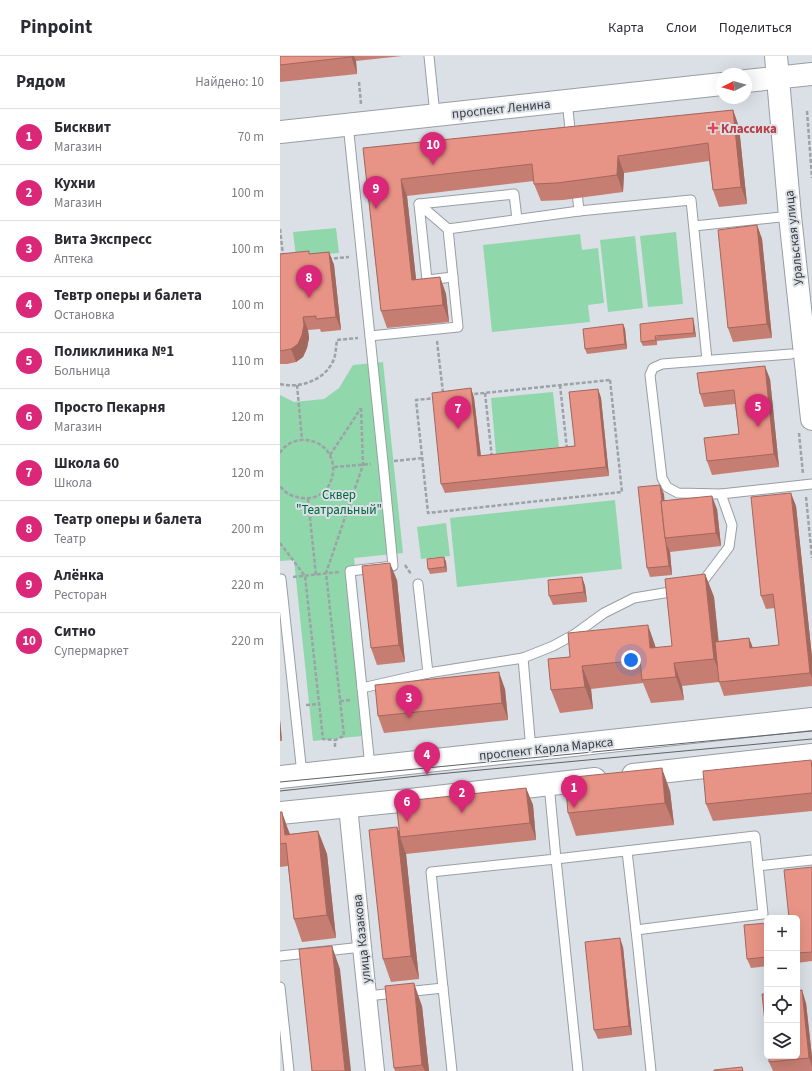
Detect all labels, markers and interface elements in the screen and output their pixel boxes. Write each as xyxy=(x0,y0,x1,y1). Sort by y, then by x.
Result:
text: Pinpoint xyxy=(20,14,92,41)
text: Карта xyxy=(608,18,644,38)
text: Слои xyxy=(666,18,697,38)
text: Поделиться xyxy=(719,18,792,38)
north arrow xyxy=(716,68,752,104)
text: Рядом xyxy=(16,70,66,94)
text: Найдено: 10 xyxy=(195,73,264,91)
street label: проспект Ленина xyxy=(451,95,551,123)
text: Бисквит xyxy=(54,117,111,138)
place label: Классика xyxy=(721,120,777,138)
marker: Классика xyxy=(708,123,718,133)
text: 1 xyxy=(26,128,32,146)
text: 70 m xyxy=(238,128,264,146)
pin: 10 xyxy=(420,132,446,165)
text: Магазин xyxy=(54,138,102,156)
text: Кухни xyxy=(54,173,96,194)
pin: 9 xyxy=(363,176,389,209)
text: 2 xyxy=(26,184,32,202)
text: 100 m xyxy=(231,184,264,202)
street label: Уральская улица xyxy=(780,190,808,286)
text: Магазин xyxy=(54,194,102,212)
text: Вита Экспресс xyxy=(54,229,152,250)
text: 3 xyxy=(26,240,32,258)
text: 100 m xyxy=(231,240,264,258)
text: Аптека xyxy=(54,250,93,268)
pin: 8 xyxy=(296,265,322,298)
text: Тевтр оперы и балета xyxy=(54,285,202,306)
text: 4 xyxy=(26,296,32,314)
text: 100 m xyxy=(231,296,264,314)
text: Остановка xyxy=(54,306,115,324)
text: Поликлиника №1 xyxy=(54,341,174,362)
text: 5 xyxy=(26,352,32,370)
text: 110 m xyxy=(231,352,264,370)
text: Больница xyxy=(54,362,110,380)
pin: 5 xyxy=(745,394,771,427)
pin: 7 xyxy=(445,396,471,429)
text: Просто Пекарня xyxy=(54,397,165,418)
text: 6 xyxy=(26,408,32,426)
text: 120 m xyxy=(231,408,264,426)
text: Магазин xyxy=(54,418,102,436)
text: Школа 60 xyxy=(54,453,119,474)
text: 7 xyxy=(26,464,32,482)
text: 120 m xyxy=(231,464,264,482)
text: Школа xyxy=(54,474,92,492)
park label: Сквер "Театральный" xyxy=(296,486,382,519)
text: Театр оперы и балета xyxy=(54,509,202,530)
text: 8 xyxy=(26,520,32,538)
text: 200 m xyxy=(231,520,264,538)
text: Театр xyxy=(54,530,86,548)
text: Алёнка xyxy=(54,565,104,586)
text: 9 xyxy=(26,576,32,594)
text: 220 m xyxy=(231,576,264,594)
text: Ресторан xyxy=(54,586,107,604)
text: Ситно xyxy=(54,621,96,642)
text: 10 xyxy=(22,632,36,650)
text: 220 m xyxy=(231,632,264,650)
text: Супермаркет xyxy=(54,642,129,660)
your location xyxy=(621,650,641,670)
pin: 3 xyxy=(396,685,422,718)
street label: проспект Карла Маркса xyxy=(478,733,614,765)
pin: 4 xyxy=(414,742,440,775)
pin: 1 xyxy=(561,775,587,808)
pin: 2 xyxy=(449,780,475,813)
pin: 6 xyxy=(394,789,420,822)
street label: улица Казакова xyxy=(348,893,376,984)
map controls xyxy=(764,915,800,1059)
button: + xyxy=(764,915,800,951)
button: − xyxy=(764,951,800,987)
button: locate xyxy=(764,987,800,1023)
button: layers xyxy=(764,1023,800,1059)

